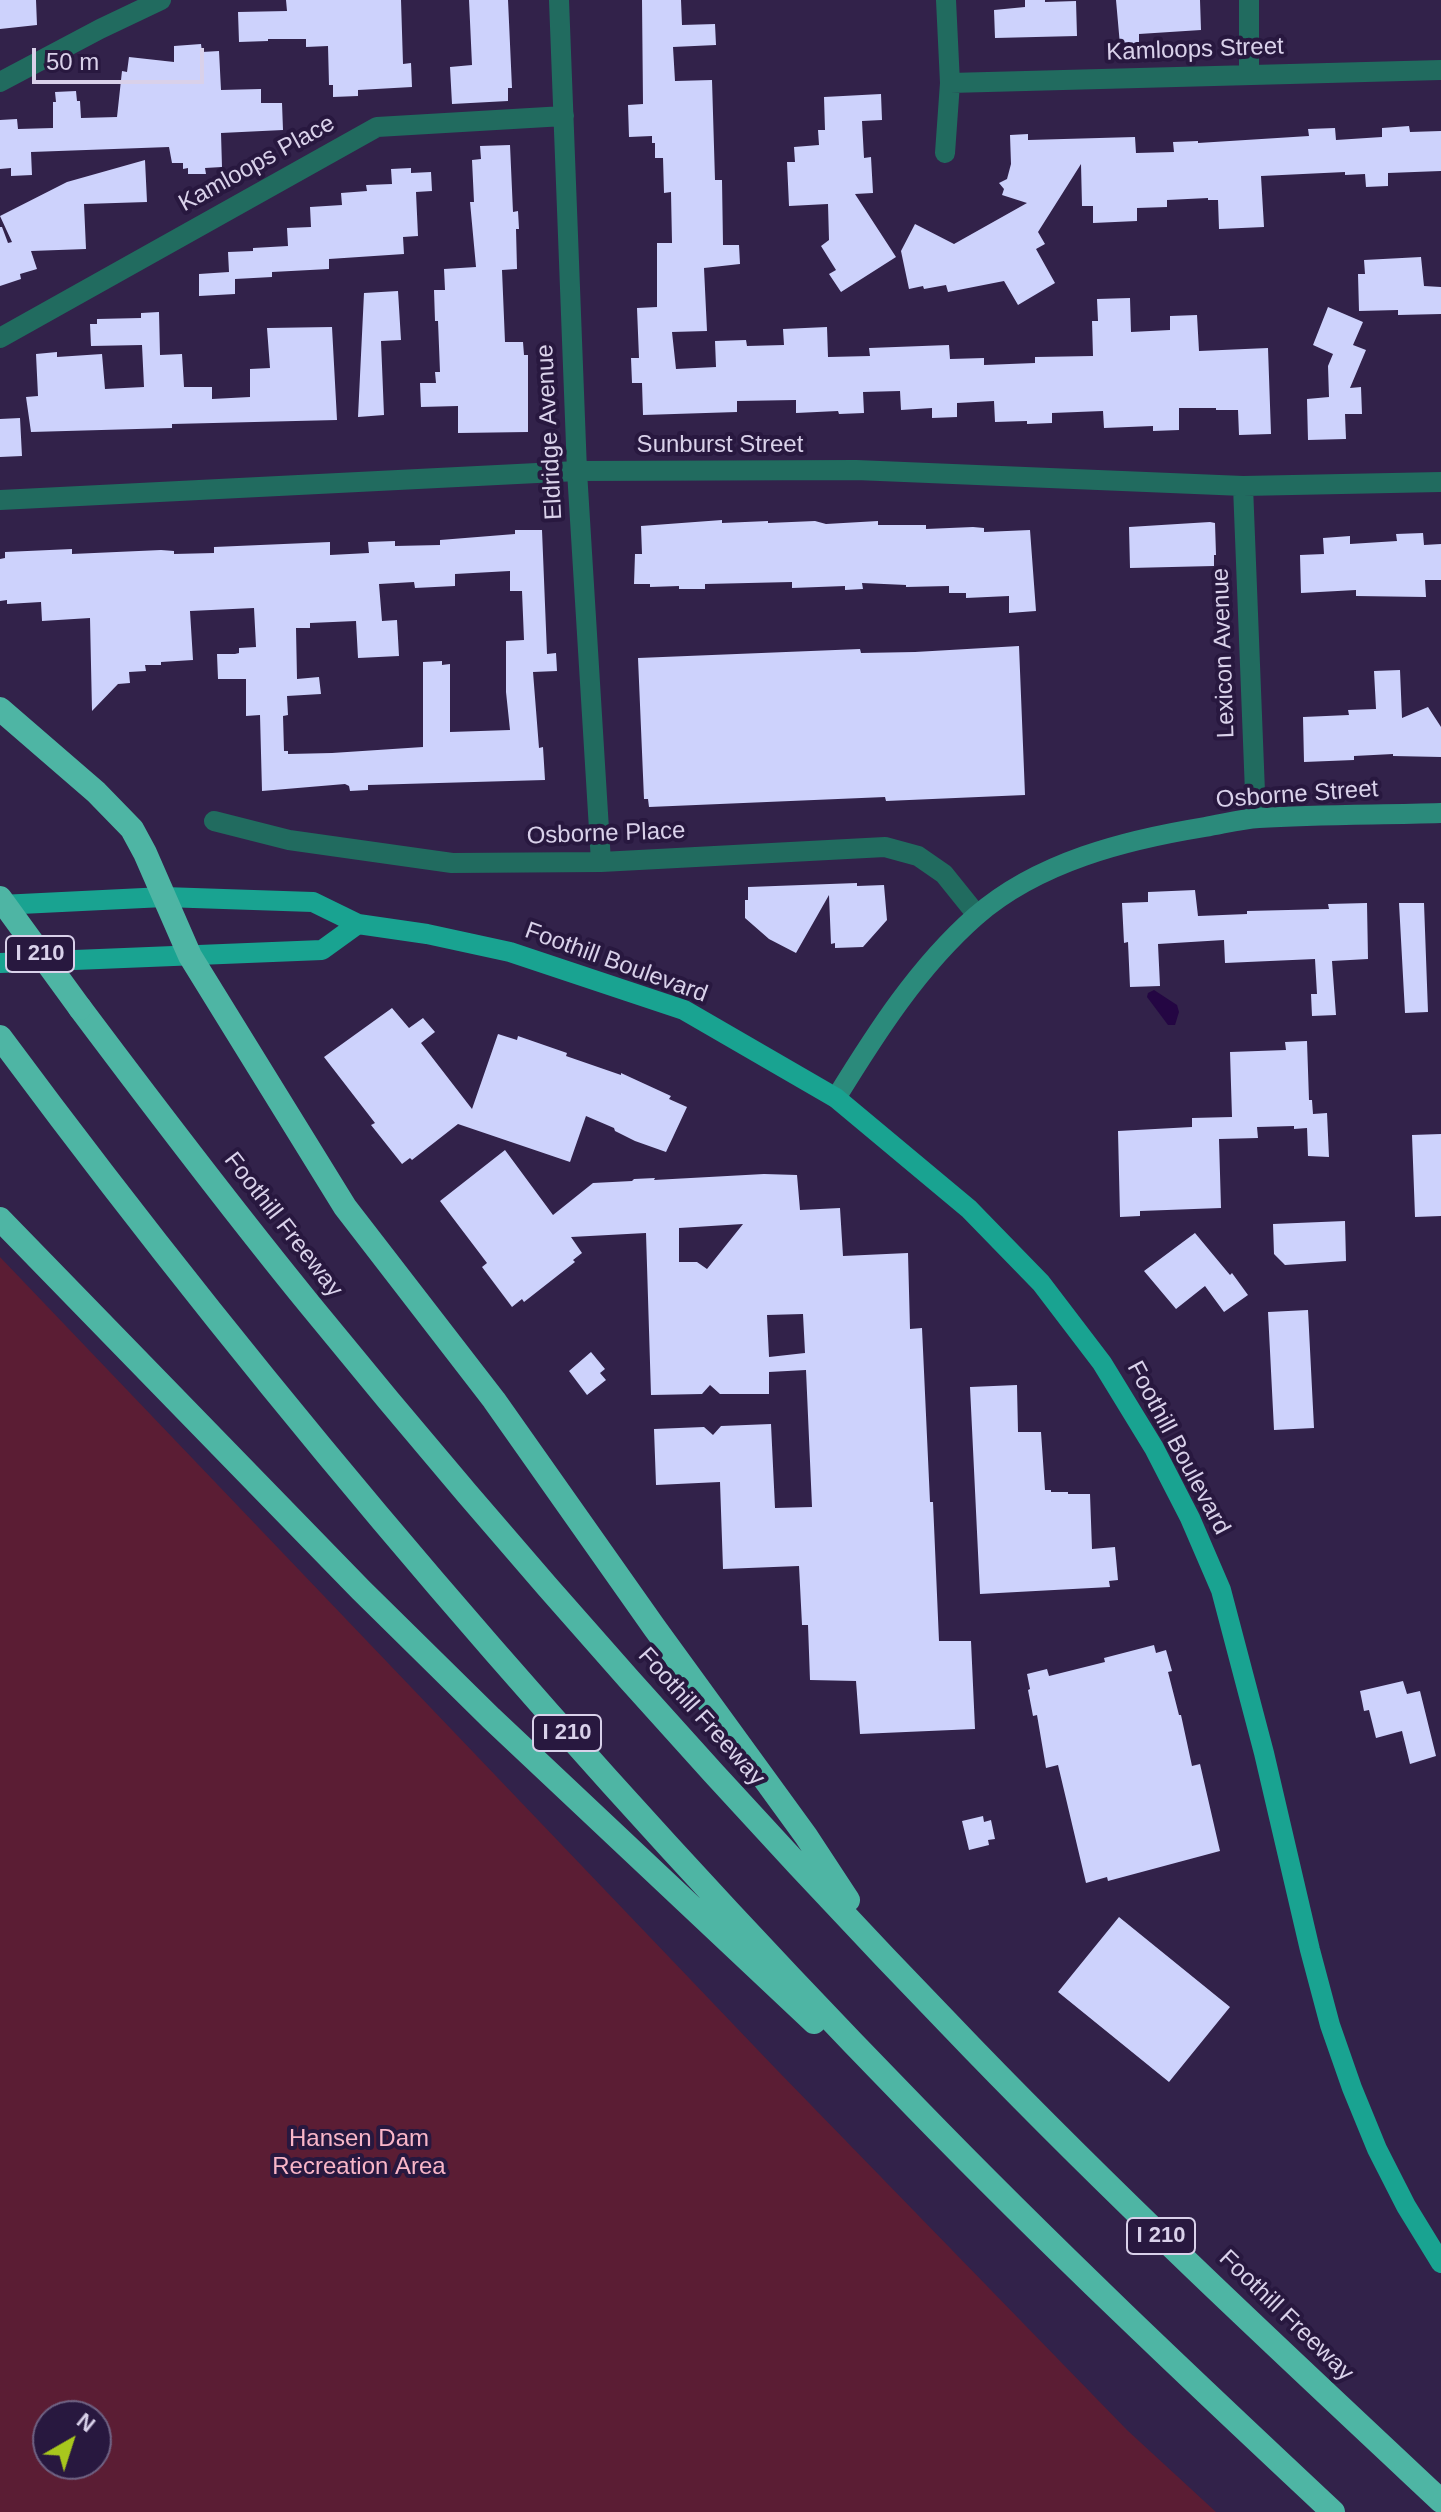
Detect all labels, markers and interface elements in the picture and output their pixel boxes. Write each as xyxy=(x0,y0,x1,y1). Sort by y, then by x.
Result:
scale bar xyxy=(36,32,208,82)
street label: Kamloops Street xyxy=(1106,33,1284,67)
text: 50 m xyxy=(46,48,99,75)
street label: Kamloops Place xyxy=(174,109,340,219)
street label: Eldridge Avenue xyxy=(531,344,569,520)
street label: Sunburst Street xyxy=(637,431,803,459)
street label: Lexicon Avenue xyxy=(1207,567,1241,739)
street label: Osborne Street xyxy=(1215,775,1379,815)
street label: Osborne Place xyxy=(526,817,686,851)
street label: Foothill Boulevard xyxy=(521,917,711,1009)
road number: I 210 xyxy=(6,936,74,972)
street label: Foothill Freeway xyxy=(217,1147,349,1303)
street label: Foothill Boulevard xyxy=(1120,1356,1236,1540)
street label: Foothill Freeway xyxy=(631,1642,771,1792)
road number: I 210 xyxy=(533,1715,601,1751)
park label: Hansen Dam Recreation Area xyxy=(272,2125,446,2181)
road number: I 210 xyxy=(1127,2218,1195,2254)
street label: Foothill Freeway xyxy=(1213,2244,1359,2388)
north arrow xyxy=(32,2400,112,2480)
text: N xyxy=(72,2408,100,2437)

